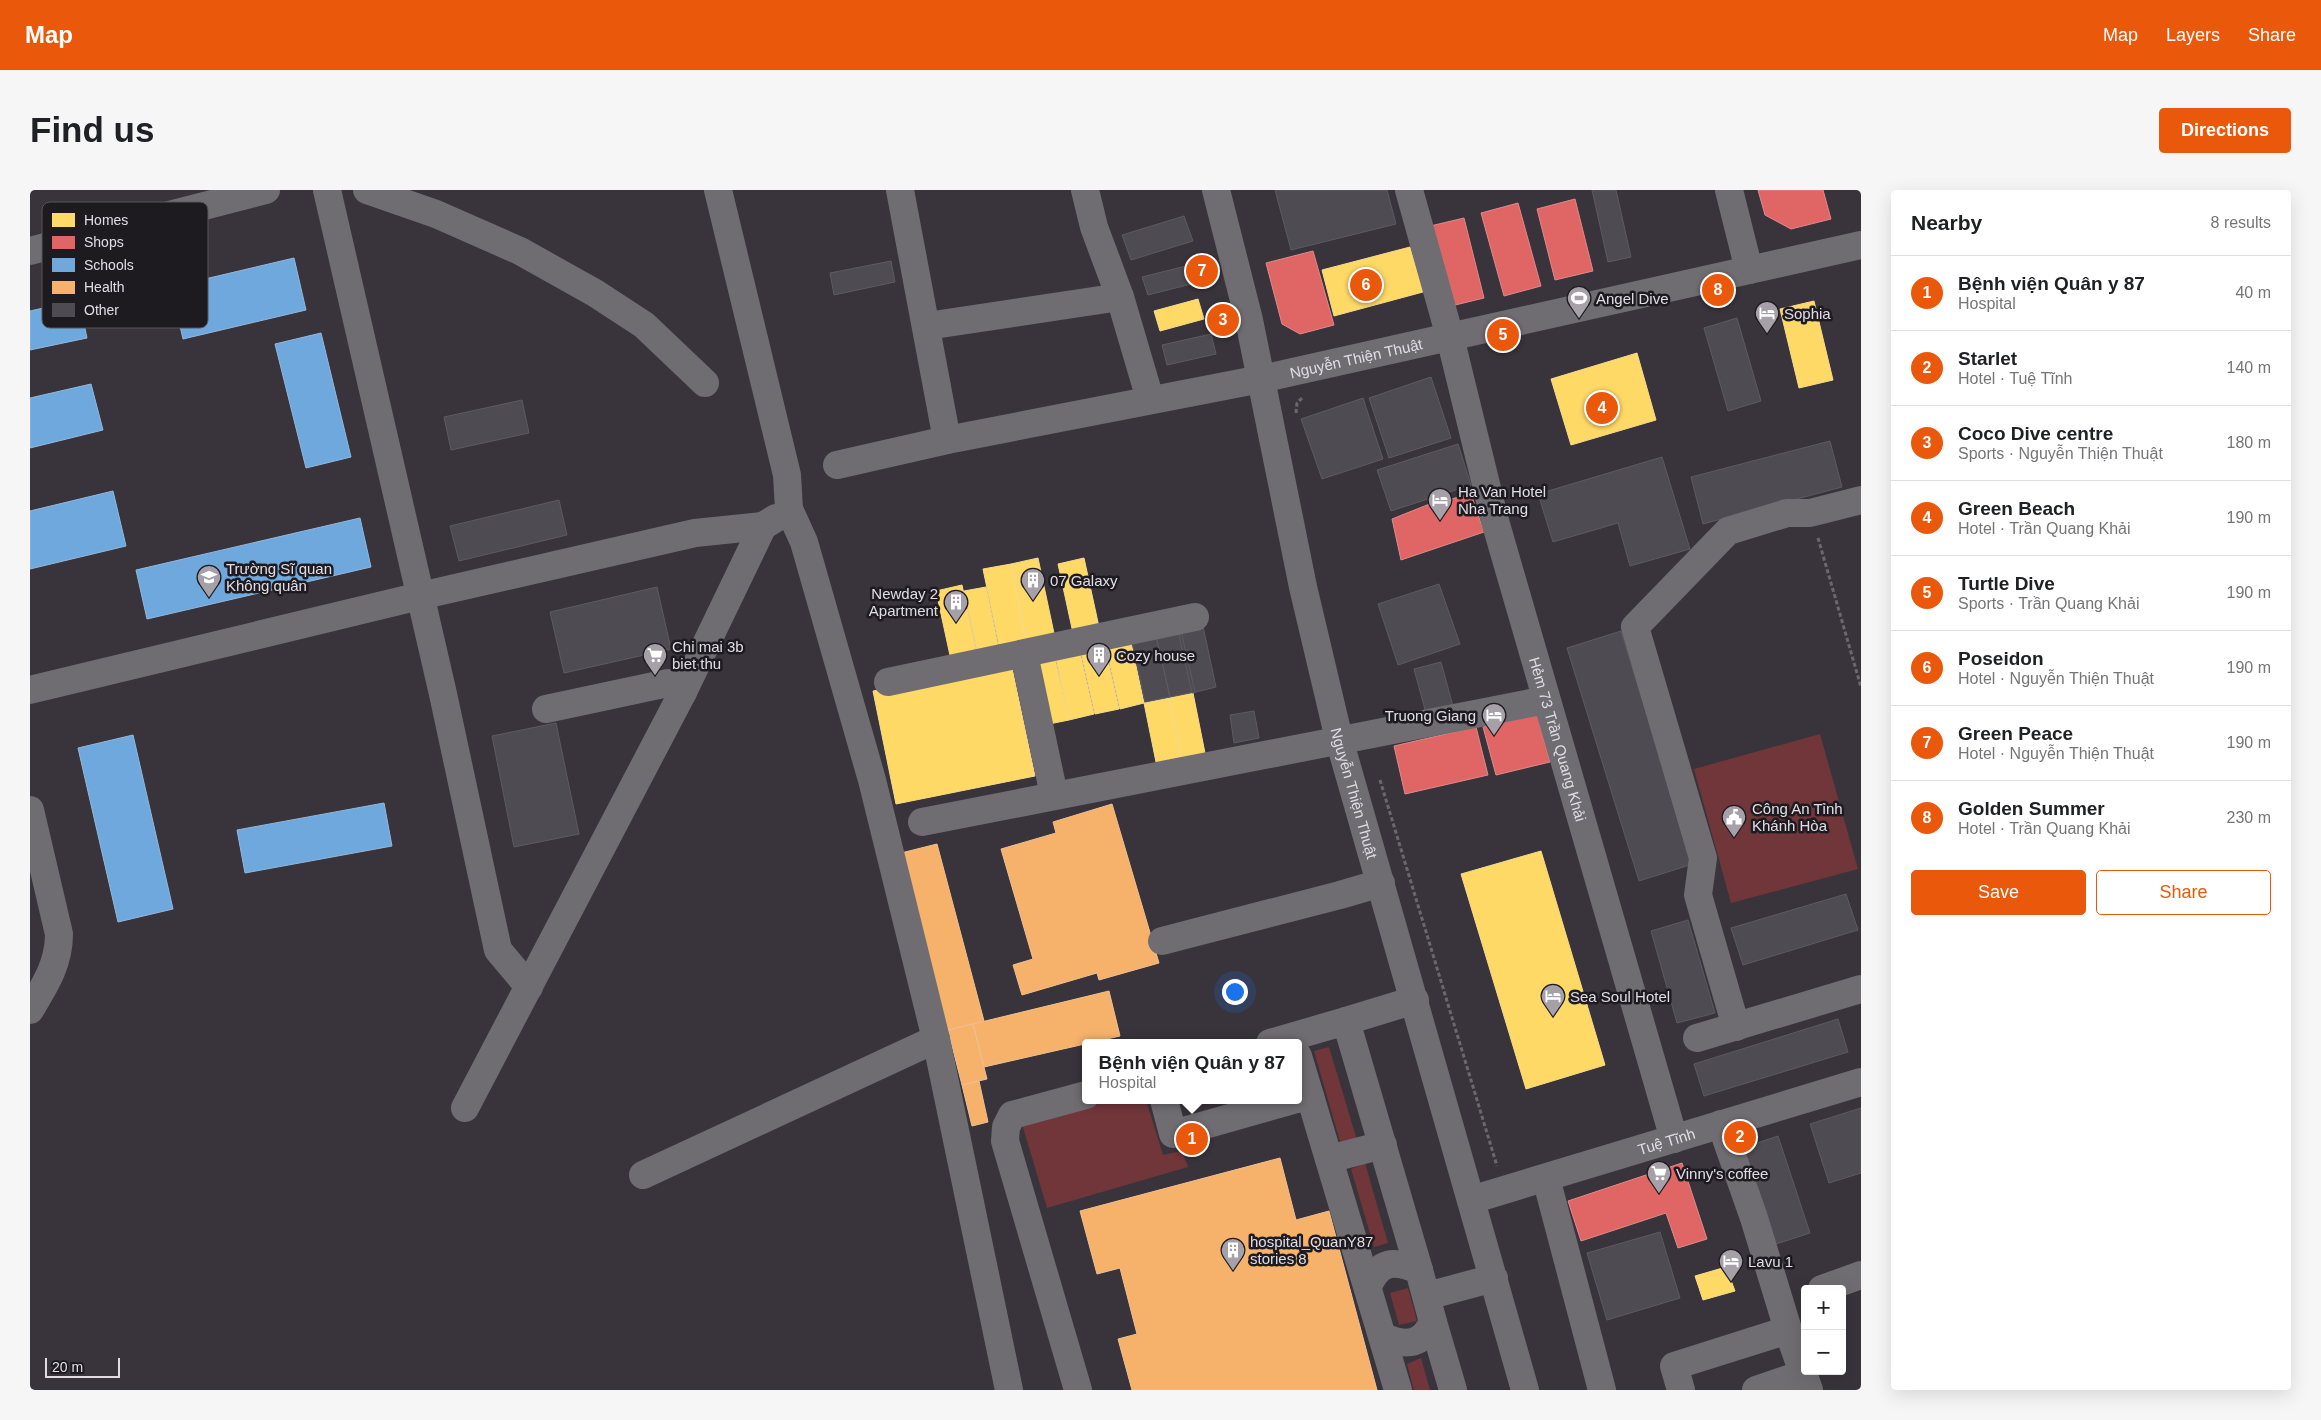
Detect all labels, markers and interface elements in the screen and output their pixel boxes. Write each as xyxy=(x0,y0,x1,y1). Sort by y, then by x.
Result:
text: Map xyxy=(25,21,73,48)
text: Map xyxy=(2103,25,2138,45)
text: Layers xyxy=(2166,25,2220,45)
text: Share xyxy=(2248,25,2296,45)
button: Directions xyxy=(2159,108,2291,153)
text: Find us xyxy=(30,110,154,149)
legend xyxy=(42,202,208,328)
text: Nearby xyxy=(1911,211,1982,234)
text: Homes xyxy=(84,212,128,228)
text: 8 results xyxy=(2211,214,2271,231)
text: Shops xyxy=(84,234,124,250)
pin: 7 xyxy=(1186,252,1218,290)
text: Schools xyxy=(84,257,134,273)
pin: 6 xyxy=(1350,266,1382,304)
pin: 8 xyxy=(1702,271,1734,309)
text: Bệnh viện Quân y 87 xyxy=(1958,273,2145,294)
text: Health xyxy=(84,279,124,295)
text: 1 xyxy=(1923,284,1931,301)
text: 40 m xyxy=(2235,284,2271,301)
sports icon: Angel Dive xyxy=(1566,285,1592,319)
place label: Angel Dive xyxy=(1596,290,1669,307)
text: Hospital xyxy=(1958,295,2016,312)
hotel icon: Sophia xyxy=(1754,300,1780,334)
pin: 3 xyxy=(1207,301,1239,339)
text: Other xyxy=(84,302,119,318)
place label: Sophia xyxy=(1784,305,1831,322)
pin: 5 xyxy=(1487,316,1519,354)
street label: Nguyễn Thiện Thuật xyxy=(1288,335,1425,381)
text: Starlet xyxy=(1958,348,2017,369)
text: 2 xyxy=(1923,359,1931,376)
text: 140 m xyxy=(2227,359,2271,376)
text: Hotel · Tuệ Tĩnh xyxy=(1958,370,2072,387)
pin: 4 xyxy=(1586,389,1618,427)
text: Coco Dive centre xyxy=(1958,423,2113,444)
text: 3 xyxy=(1923,434,1931,451)
text: 180 m xyxy=(2227,434,2271,451)
text: Sports · Nguyễn Thiện Thuật xyxy=(1958,445,2163,462)
place label: Ha Van Hotel Nha Trang xyxy=(1458,483,1546,517)
hotel icon: Ha Van Hotel Nha Trang xyxy=(1427,487,1453,521)
text: Green Beach xyxy=(1958,498,2075,519)
text: 4 xyxy=(1923,509,1931,526)
text: 190 m xyxy=(2227,509,2271,526)
text: Hotel · Trần Quang Khải xyxy=(1958,520,2131,537)
place label: Trường Sĩ quan Không quân xyxy=(226,560,332,594)
school or university icon: Trường Sĩ quan Không quân xyxy=(196,564,222,598)
building icon: 07 Galaxy xyxy=(1020,567,1046,601)
place label: 07 Galaxy xyxy=(1050,572,1118,589)
text: Turtle Dive xyxy=(1958,573,2055,594)
text: 5 xyxy=(1923,584,1931,601)
text: 190 m xyxy=(2227,584,2271,601)
place label: Newday 2 Apartment xyxy=(869,585,939,619)
building icon: Newday 2 Apartment xyxy=(943,589,969,623)
text: Sports · Trần Quang Khải xyxy=(1958,595,2139,612)
place label: Chi mai 3b biet thu xyxy=(672,638,744,672)
supermarket icon: Chi mai 3b biet thu xyxy=(642,642,668,676)
building icon: Cozy house xyxy=(1086,642,1112,676)
place label: Cozy house xyxy=(1116,647,1195,664)
text: Poseidon xyxy=(1958,648,2044,669)
street label: Hẻm 73 Trần Quang Khải xyxy=(1526,655,1590,823)
text: 6 xyxy=(1923,659,1931,676)
text: 190 m xyxy=(2227,659,2271,676)
text: Hotel · Nguyễn Thiện Thuật xyxy=(1958,670,2154,687)
hotel icon: Truong Giang xyxy=(1481,702,1507,736)
place label: Truong Giang xyxy=(1385,707,1476,724)
text: Green Peace xyxy=(1958,723,2073,744)
street label: Nguyễn Thiện Thuật xyxy=(1328,726,1381,861)
text: 7 xyxy=(1923,734,1931,751)
text: 190 m xyxy=(2227,734,2271,751)
text: Hotel · Nguyễn Thiện Thuật xyxy=(1958,745,2154,762)
text: Golden Summer xyxy=(1958,798,2105,819)
place label: Công An Tỉnh Khánh Hòa xyxy=(1752,800,1843,834)
public building icon: Công An Tỉnh Khánh Hòa xyxy=(1721,804,1747,838)
text: 8 xyxy=(1923,809,1931,826)
text: 230 m xyxy=(2227,809,2271,826)
text: Hotel · Trần Quang Khải xyxy=(1958,820,2131,837)
button: Save xyxy=(1911,870,2086,915)
button: Share xyxy=(2096,870,2271,915)
your location xyxy=(1222,979,1248,1005)
hotel icon: Sea Soul Hotel xyxy=(1540,983,1566,1017)
place label: Sea Soul Hotel xyxy=(1570,988,1670,1005)
popup xyxy=(1082,1039,1302,1104)
text: Bệnh viện Quân y 87 xyxy=(1099,1052,1285,1073)
text: Hospital xyxy=(1099,1074,1156,1091)
pin: 2 xyxy=(1724,1118,1756,1156)
pin: 1 xyxy=(1176,1120,1208,1158)
street label: Tuệ Tĩnh xyxy=(1635,1124,1697,1158)
supermarket icon: Vinny's coffee xyxy=(1646,1160,1672,1194)
place label: Vinny's coffee xyxy=(1676,1165,1768,1182)
place label: hospital_QuanY87 stories 8 xyxy=(1250,1233,1373,1267)
building icon: hospital_QuanY87 stories 8 xyxy=(1220,1237,1246,1271)
hotel icon: Lavu 1 xyxy=(1718,1248,1744,1282)
place label: Lavu 1 xyxy=(1748,1253,1793,1270)
map controls xyxy=(1801,1285,1846,1375)
button: + xyxy=(1801,1285,1846,1330)
button: − xyxy=(1801,1330,1846,1375)
scale bar xyxy=(45,1355,120,1378)
text: 20 m xyxy=(52,1359,83,1375)

